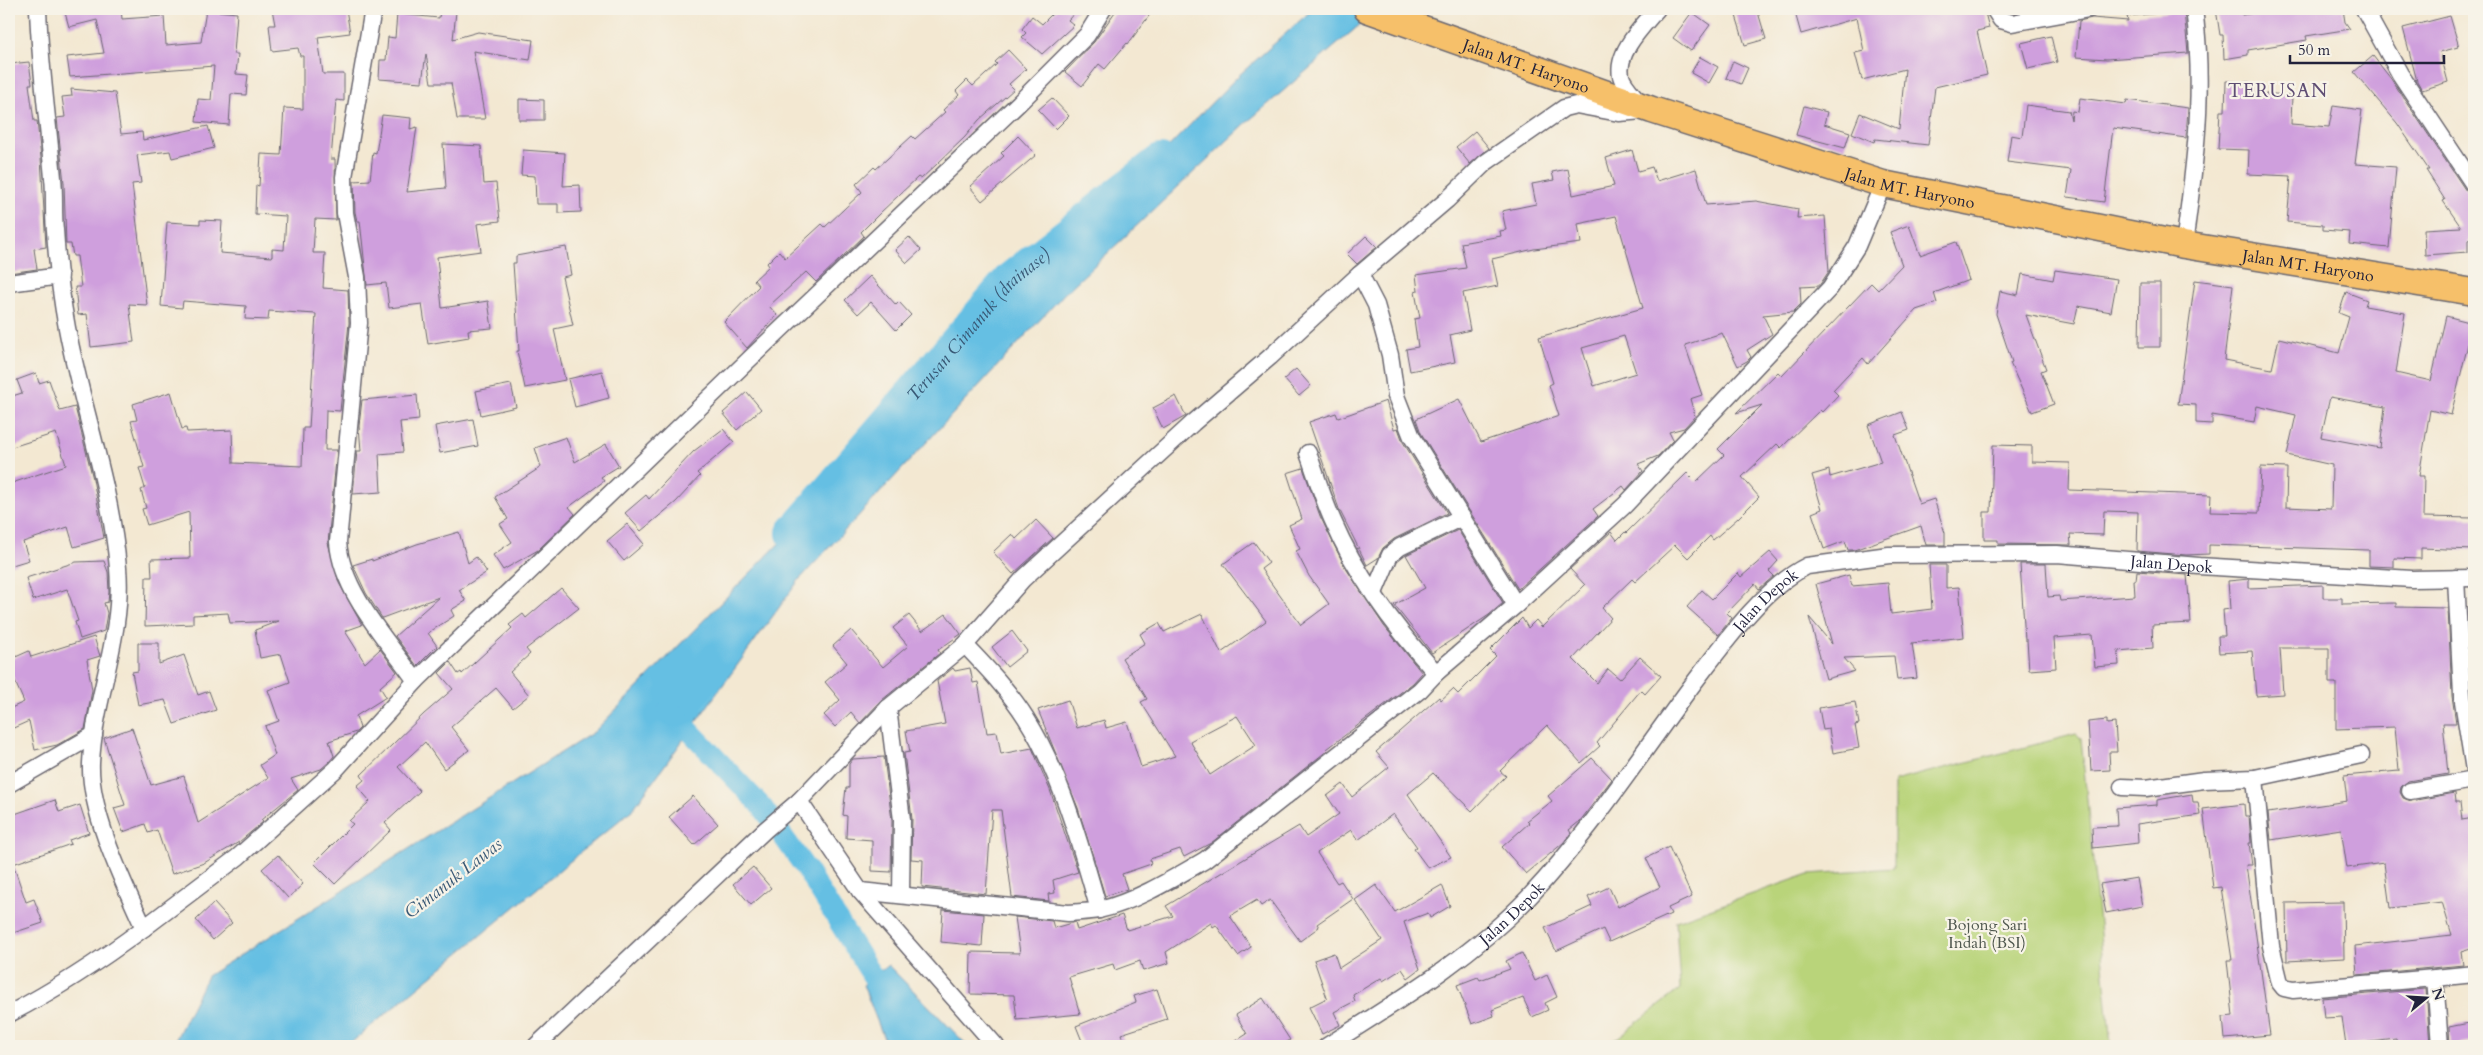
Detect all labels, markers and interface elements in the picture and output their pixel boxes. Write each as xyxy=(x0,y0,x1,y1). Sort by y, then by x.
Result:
scale bar xyxy=(2290,32,2444,64)
street label: Jalan MT. Haryono xyxy=(1458,33,1593,99)
text: 50 m xyxy=(2298,40,2330,60)
district label: TERUSAN xyxy=(2228,78,2328,104)
street label: Jalan MT. Haryono xyxy=(1840,162,1977,214)
water label: Terusan Cimanuk (drainase) xyxy=(901,243,1056,407)
street label: Jalan MT. Haryono xyxy=(2239,244,2376,288)
street label: Jalan Depok xyxy=(2128,550,2214,579)
street label: Jalan Depok xyxy=(1727,564,1803,638)
water label: Cimanuk Lawas xyxy=(399,832,508,925)
street label: Jalan Depok xyxy=(1473,877,1550,952)
park label: Bojong Sari Indah (BSI) xyxy=(1947,914,2028,954)
north arrow xyxy=(2400,972,2450,1022)
text: N xyxy=(2427,985,2449,1003)

